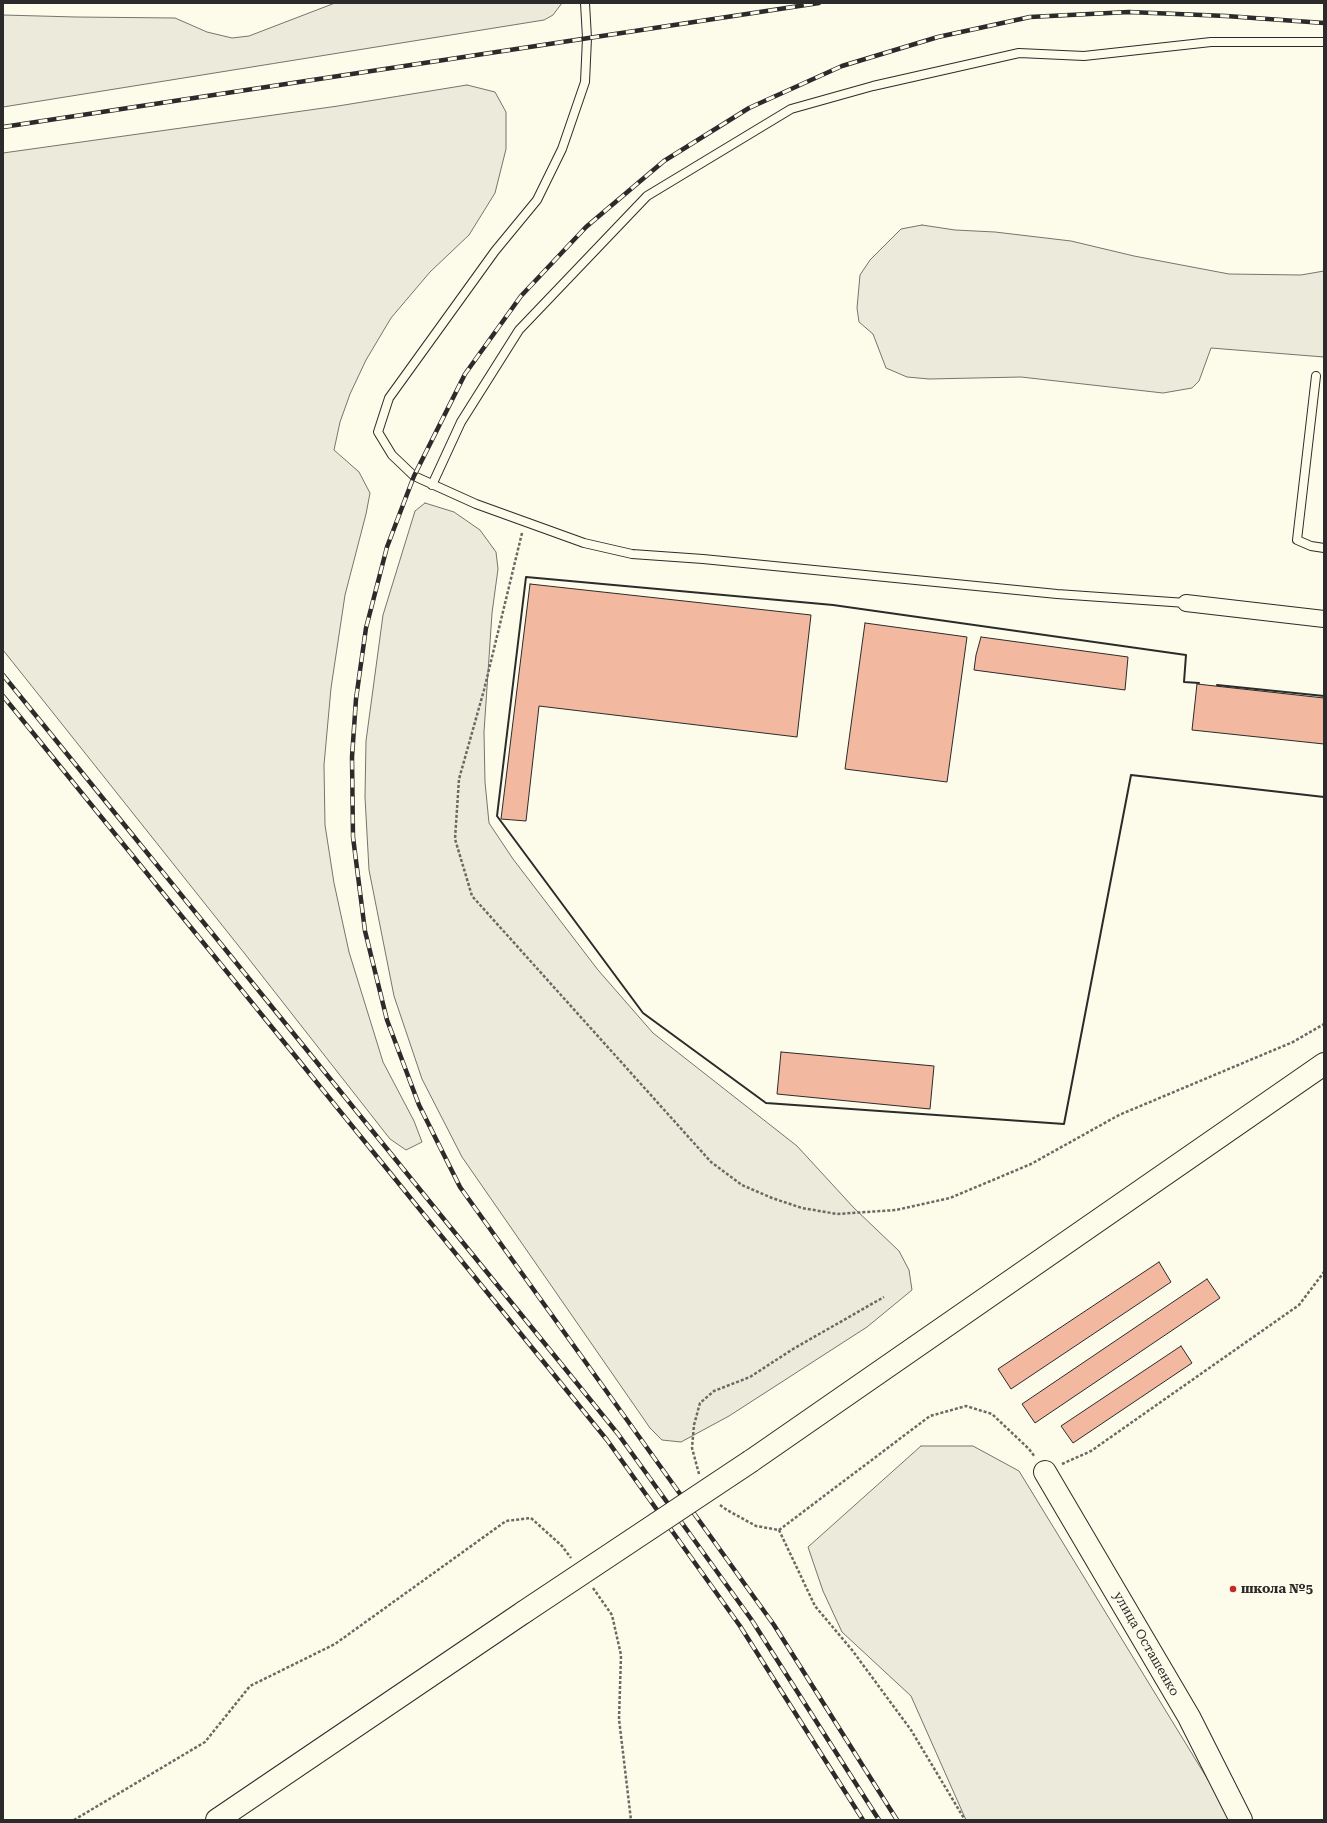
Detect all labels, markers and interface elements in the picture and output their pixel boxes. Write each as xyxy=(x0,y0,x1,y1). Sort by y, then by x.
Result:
place label: школа №5 xyxy=(1241,1581,1313,1597)
marker: школа №5 xyxy=(1228,1584,1238,1594)
street label: улица Осташенко xyxy=(1110,1589,1182,1699)

